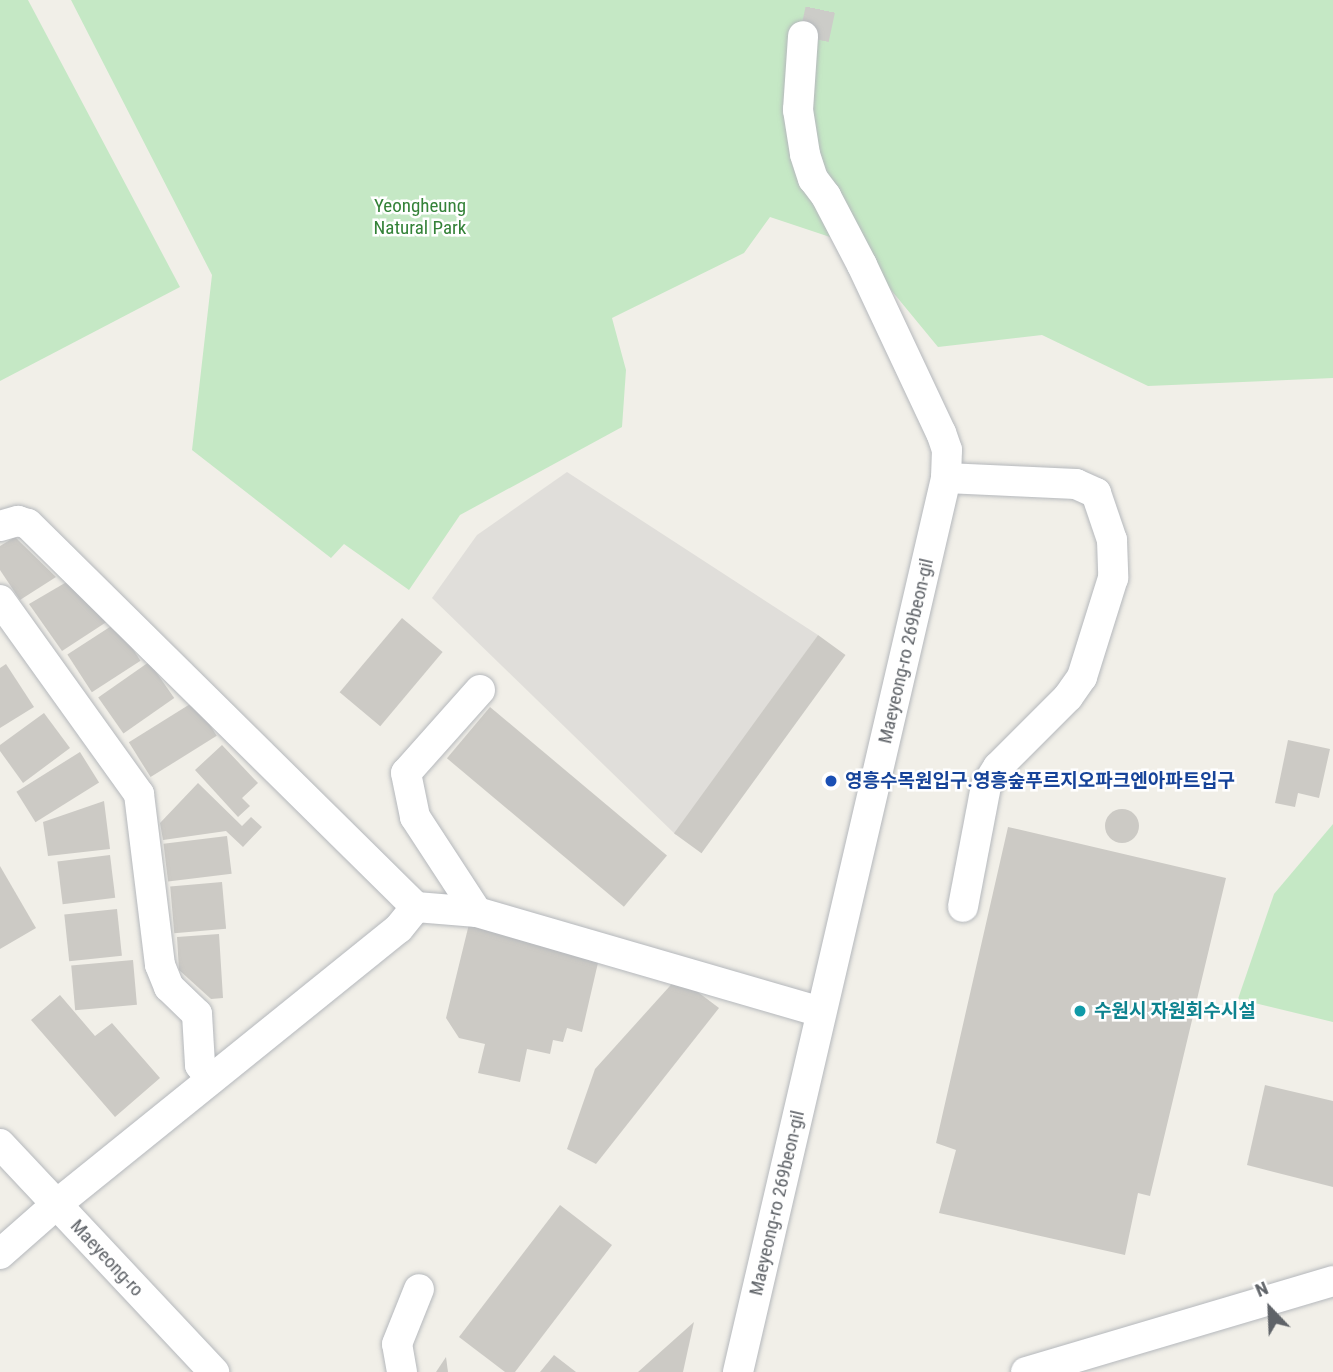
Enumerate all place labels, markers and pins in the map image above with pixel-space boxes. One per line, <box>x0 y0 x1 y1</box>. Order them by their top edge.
place label: 영흥수목원입구.영흥숲푸르지오파크엔아파트입구 <box>845 770 1235 792</box>
marker: 영흥수목원입구.영흥숲푸르지오파크엔아파트입구 <box>823 773 839 789</box>
place label: 수원시 자원회수시설 <box>1094 1000 1256 1022</box>
marker: 수원시 자원회수시설 <box>1072 1003 1088 1019</box>

